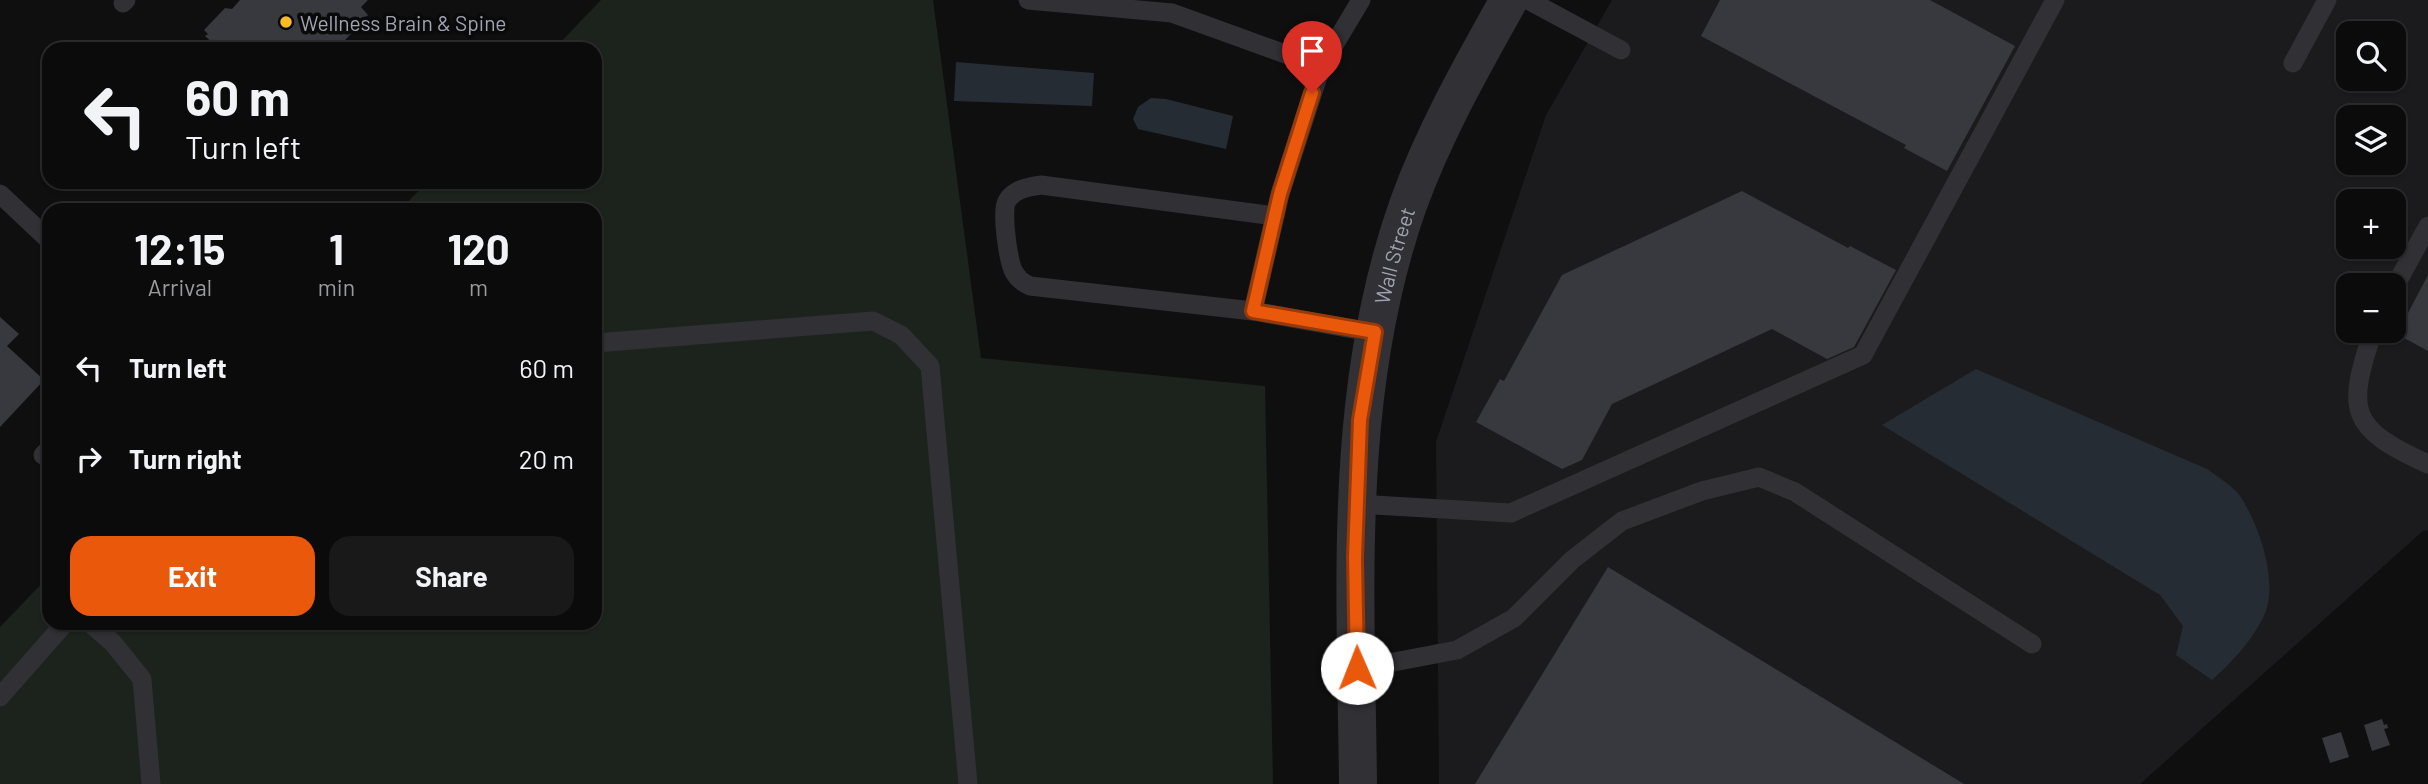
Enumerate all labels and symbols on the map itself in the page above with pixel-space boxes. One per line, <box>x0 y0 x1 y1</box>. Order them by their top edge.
place label: Wellness Brain & Spine <box>300 10 507 35</box>
marker: Wellness Brain & Spine <box>278 14 294 30</box>
pin <box>1282 21 1342 93</box>
street label: Wall Street <box>1368 204 1419 306</box>
position arrow <box>1320 631 1394 705</box>

